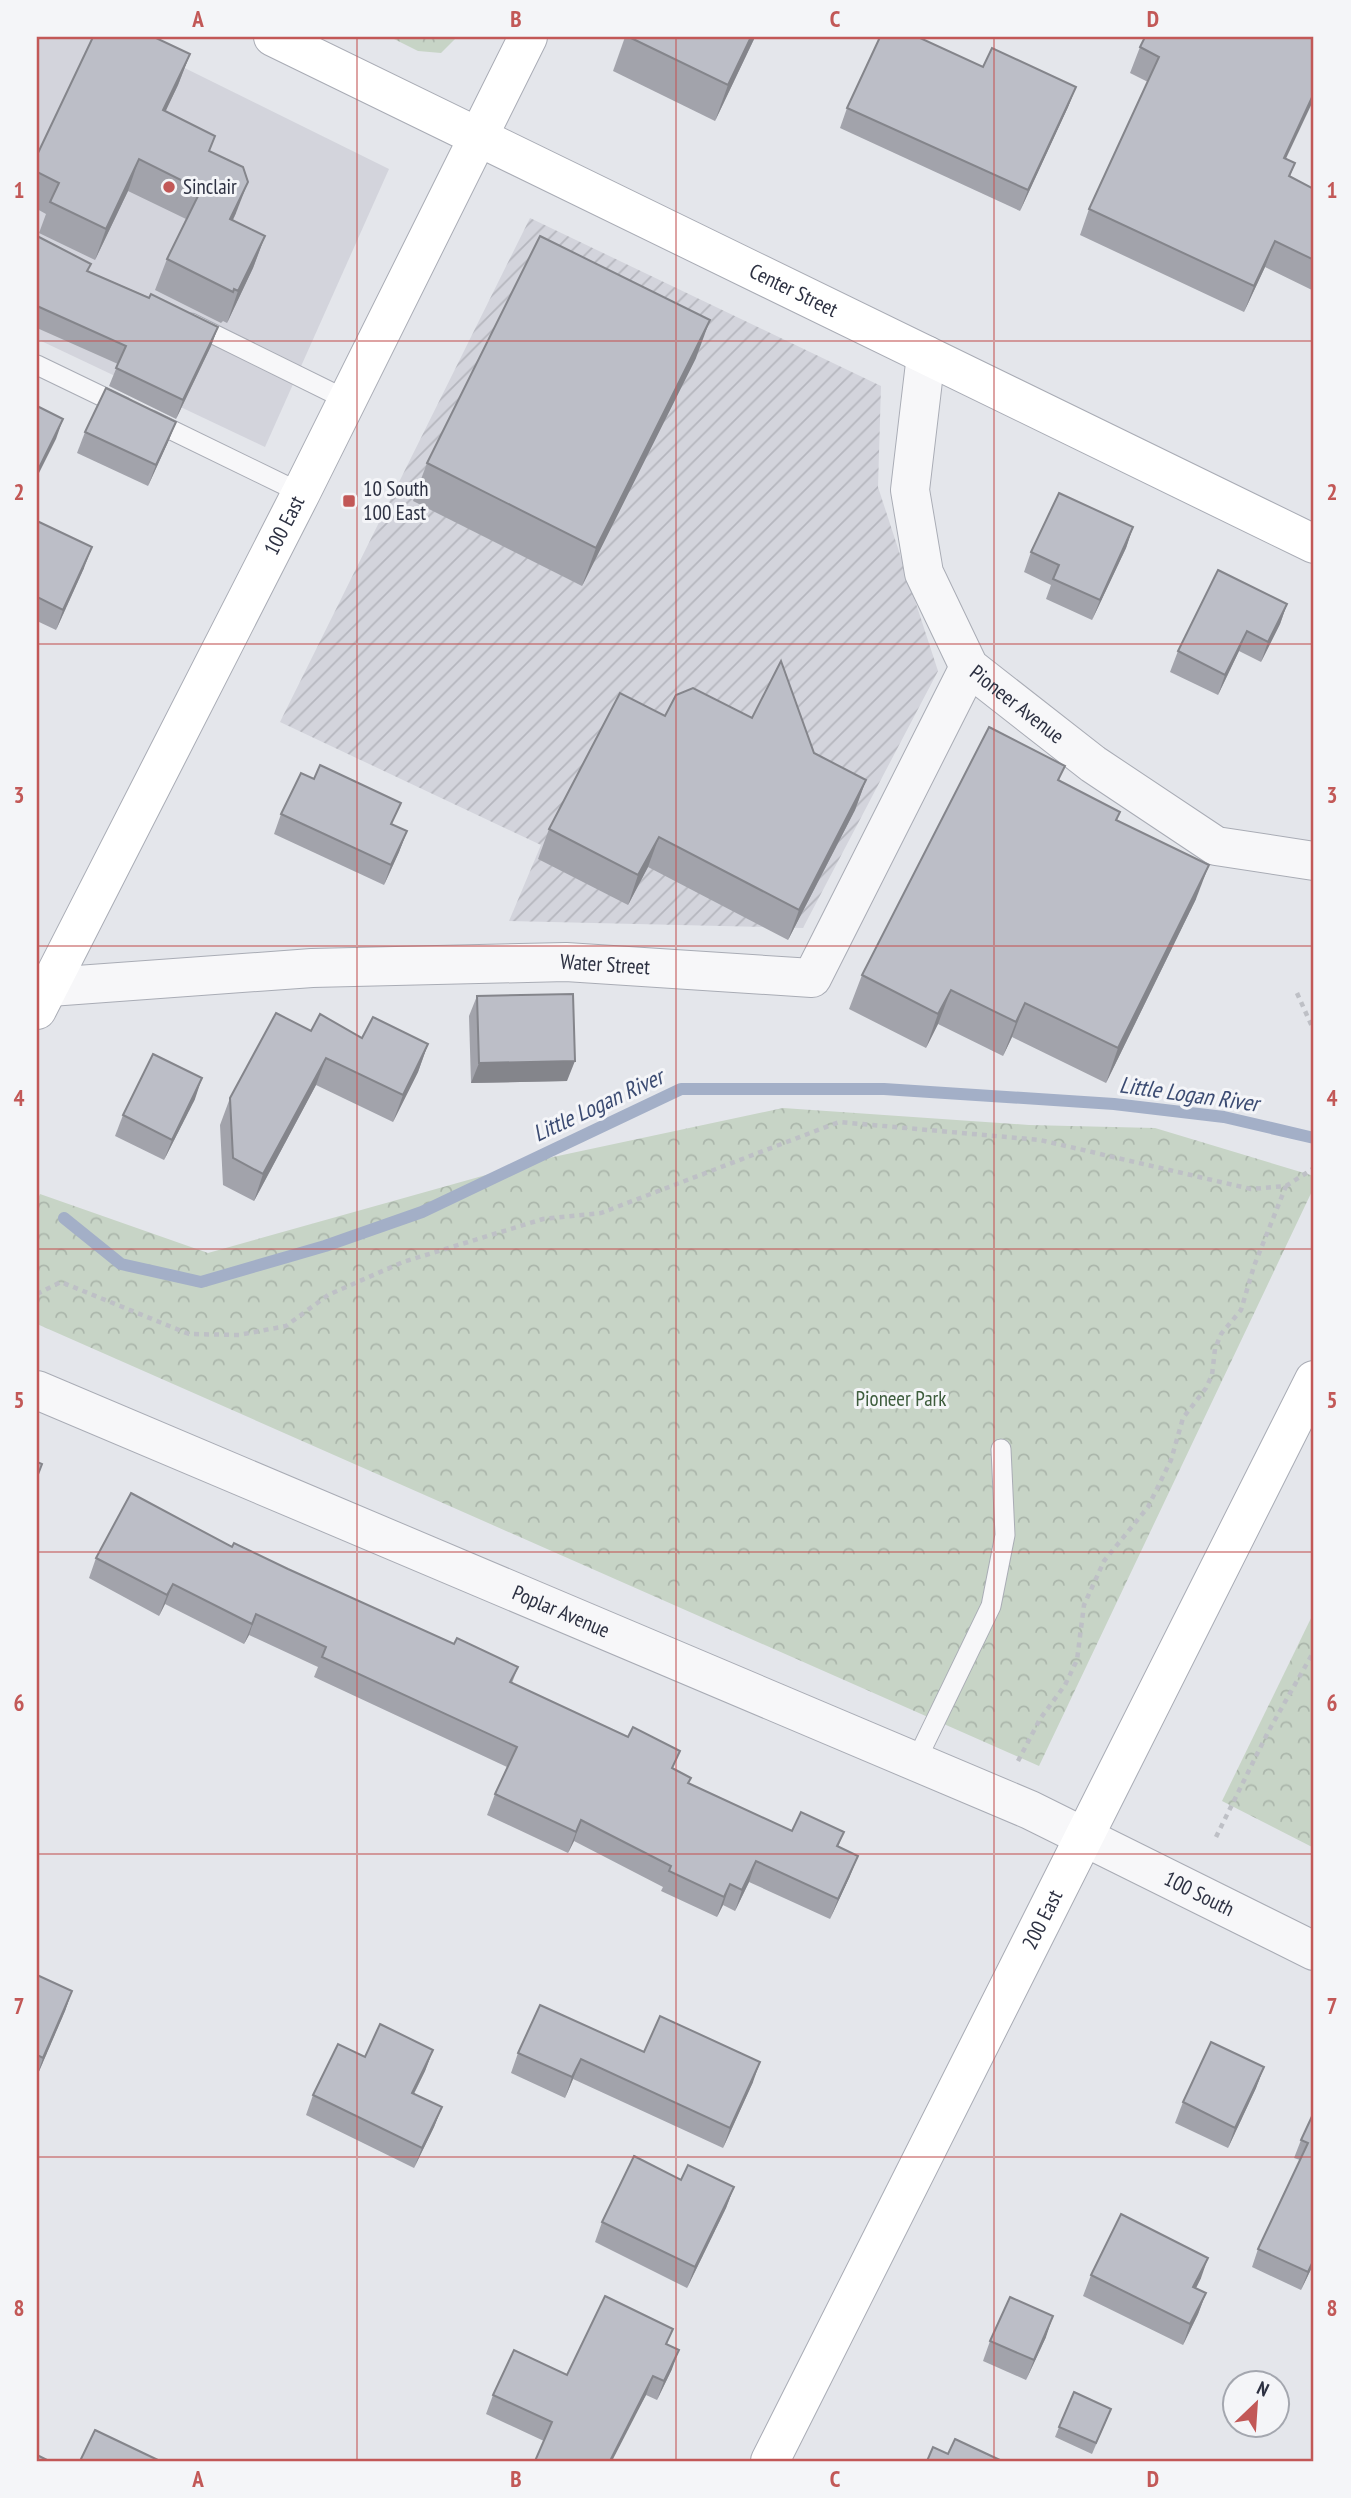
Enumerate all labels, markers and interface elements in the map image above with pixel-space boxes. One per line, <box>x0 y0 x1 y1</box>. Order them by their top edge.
text: A <box>191 4 204 33</box>
text: B <box>510 4 522 33</box>
text: C <box>830 4 841 33</box>
text: D <box>1147 4 1159 33</box>
place label: Sinclair <box>183 173 237 200</box>
text: 1 <box>14 175 25 204</box>
text: 1 <box>1327 175 1338 204</box>
marker: Sinclair <box>161 179 177 195</box>
street label: Center Street <box>745 257 843 323</box>
place label: 10 South 100 East <box>363 475 429 526</box>
text: 2 <box>14 477 25 506</box>
text: 2 <box>1327 477 1338 506</box>
street label: 100 East <box>258 491 310 560</box>
marker: 10 South 100 East <box>341 493 357 509</box>
street label: Pioneer Avenue <box>965 659 1070 749</box>
text: 3 <box>14 780 25 809</box>
text: 3 <box>1327 780 1338 809</box>
street label: Water Street <box>559 948 651 980</box>
water label: Little Logan River <box>528 1060 671 1147</box>
water label: Little Logan River <box>1118 1069 1264 1118</box>
text: 4 <box>14 1083 25 1112</box>
text: 4 <box>1327 1083 1338 1112</box>
text: 5 <box>14 1385 25 1414</box>
park label: Pioneer Park <box>856 1385 946 1412</box>
text: 5 <box>1327 1385 1338 1414</box>
street label: Poplar Avenue <box>508 1579 614 1644</box>
text: 6 <box>14 1688 25 1717</box>
text: 6 <box>1327 1688 1338 1717</box>
street label: 100 South <box>1160 1865 1239 1922</box>
street label: 200 East <box>1016 1885 1068 1954</box>
text: 7 <box>14 1991 25 2020</box>
text: 7 <box>1327 1991 1338 2020</box>
text: 8 <box>14 2293 25 2322</box>
text: 8 <box>1327 2293 1338 2322</box>
north arrow <box>1222 2368 1292 2438</box>
text: N <box>1253 2376 1273 2402</box>
text: A <box>191 2464 204 2493</box>
text: B <box>510 2464 522 2493</box>
text: C <box>830 2464 841 2493</box>
text: D <box>1147 2464 1159 2493</box>

